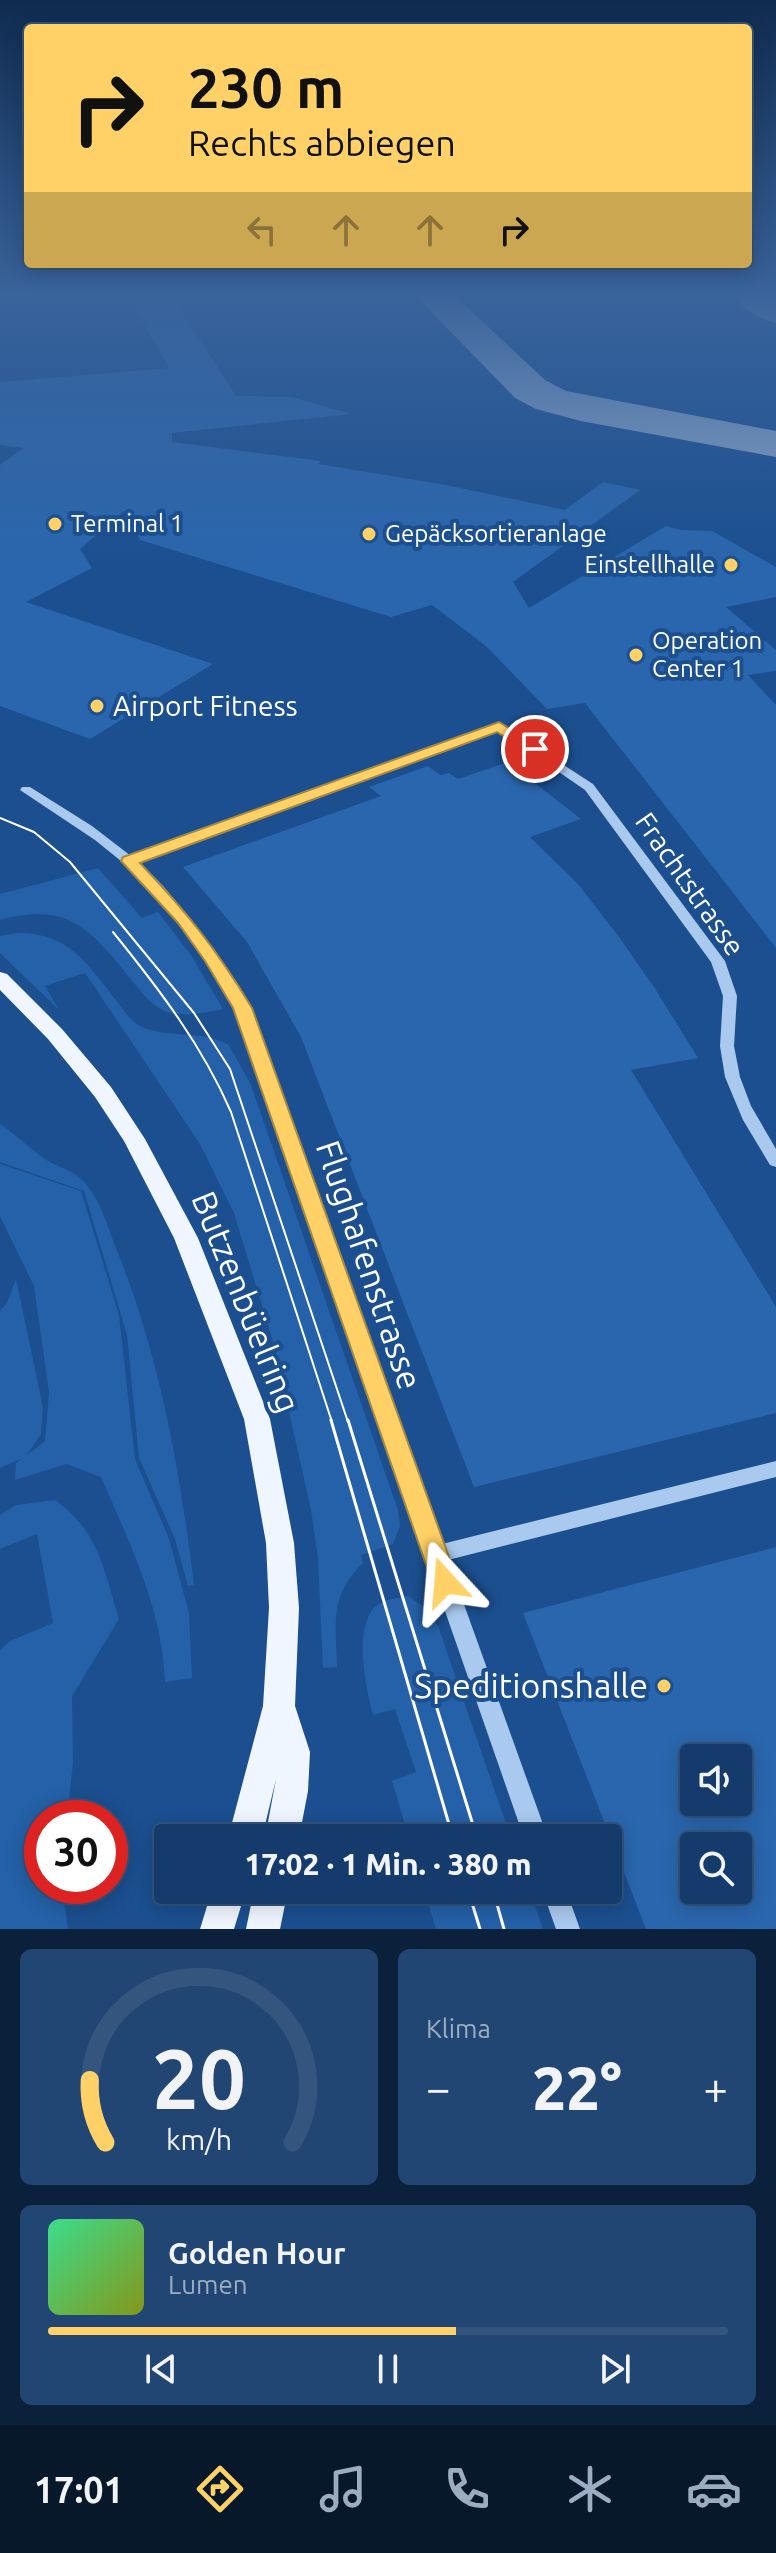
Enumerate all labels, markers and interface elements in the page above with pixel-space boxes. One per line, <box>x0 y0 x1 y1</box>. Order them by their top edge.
icon: right <box>56 56 160 160</box>
text: 230 m <box>188 56 344 119</box>
text: Rechts abbiegen <box>188 122 456 163</box>
icon: left <box>240 208 284 252</box>
icon: ahead <box>324 208 368 252</box>
icon: ahead <box>408 208 452 252</box>
icon: right <box>492 208 536 252</box>
place label: Terminal 1 <box>71 510 183 537</box>
marker: Terminal 1 <box>46 515 64 533</box>
place label: Gepäcksortieranlage <box>385 520 607 547</box>
marker: Gepäcksortieranlage <box>360 525 378 543</box>
place label: Einstellhalle <box>585 551 715 578</box>
marker: Einstellhalle <box>722 556 740 574</box>
place label: Operation Center 1 <box>652 627 762 682</box>
marker: Operation Center 1 <box>627 646 645 664</box>
place label: Airport Fitness <box>113 690 298 721</box>
marker: Airport Fitness <box>88 697 106 715</box>
pin <box>501 715 569 783</box>
icon: arrive <box>513 727 557 771</box>
street label: Frachtstrasse <box>630 806 751 961</box>
street label: Flughafenstrasse <box>310 1135 430 1394</box>
street label: Butzenbüelring <box>185 1186 309 1418</box>
position arrow <box>403 1540 487 1624</box>
place label: Speditionshalle <box>414 1666 648 1704</box>
marker: Speditionshalle <box>655 1677 673 1695</box>
map controls <box>680 1744 752 1904</box>
button: sound <box>680 1744 752 1816</box>
speed limit sign: 30 <box>24 1800 128 1904</box>
button: search <box>680 1832 752 1904</box>
text: 17:02 · 1 Min. · 380 m <box>244 1847 532 1881</box>
text: Klima <box>426 2014 491 2043</box>
text: 20 <box>152 2031 246 2125</box>
text: 22° <box>532 2054 622 2121</box>
text: − <box>426 2063 451 2112</box>
text: + <box>703 2063 728 2112</box>
text: km/h <box>166 2123 232 2155</box>
text: Golden Hour <box>168 2236 346 2270</box>
text: Lumen <box>168 2270 248 2299</box>
icon: previous <box>139 2347 183 2391</box>
icon: pause <box>366 2347 410 2391</box>
icon: next <box>593 2347 637 2391</box>
icon: directions <box>192 2461 248 2517</box>
icon: music <box>315 2461 371 2517</box>
icon: phone <box>439 2461 495 2517</box>
icon: climate <box>562 2461 618 2517</box>
icon: car <box>686 2461 742 2517</box>
text: 17:01 <box>34 2469 124 2510</box>

